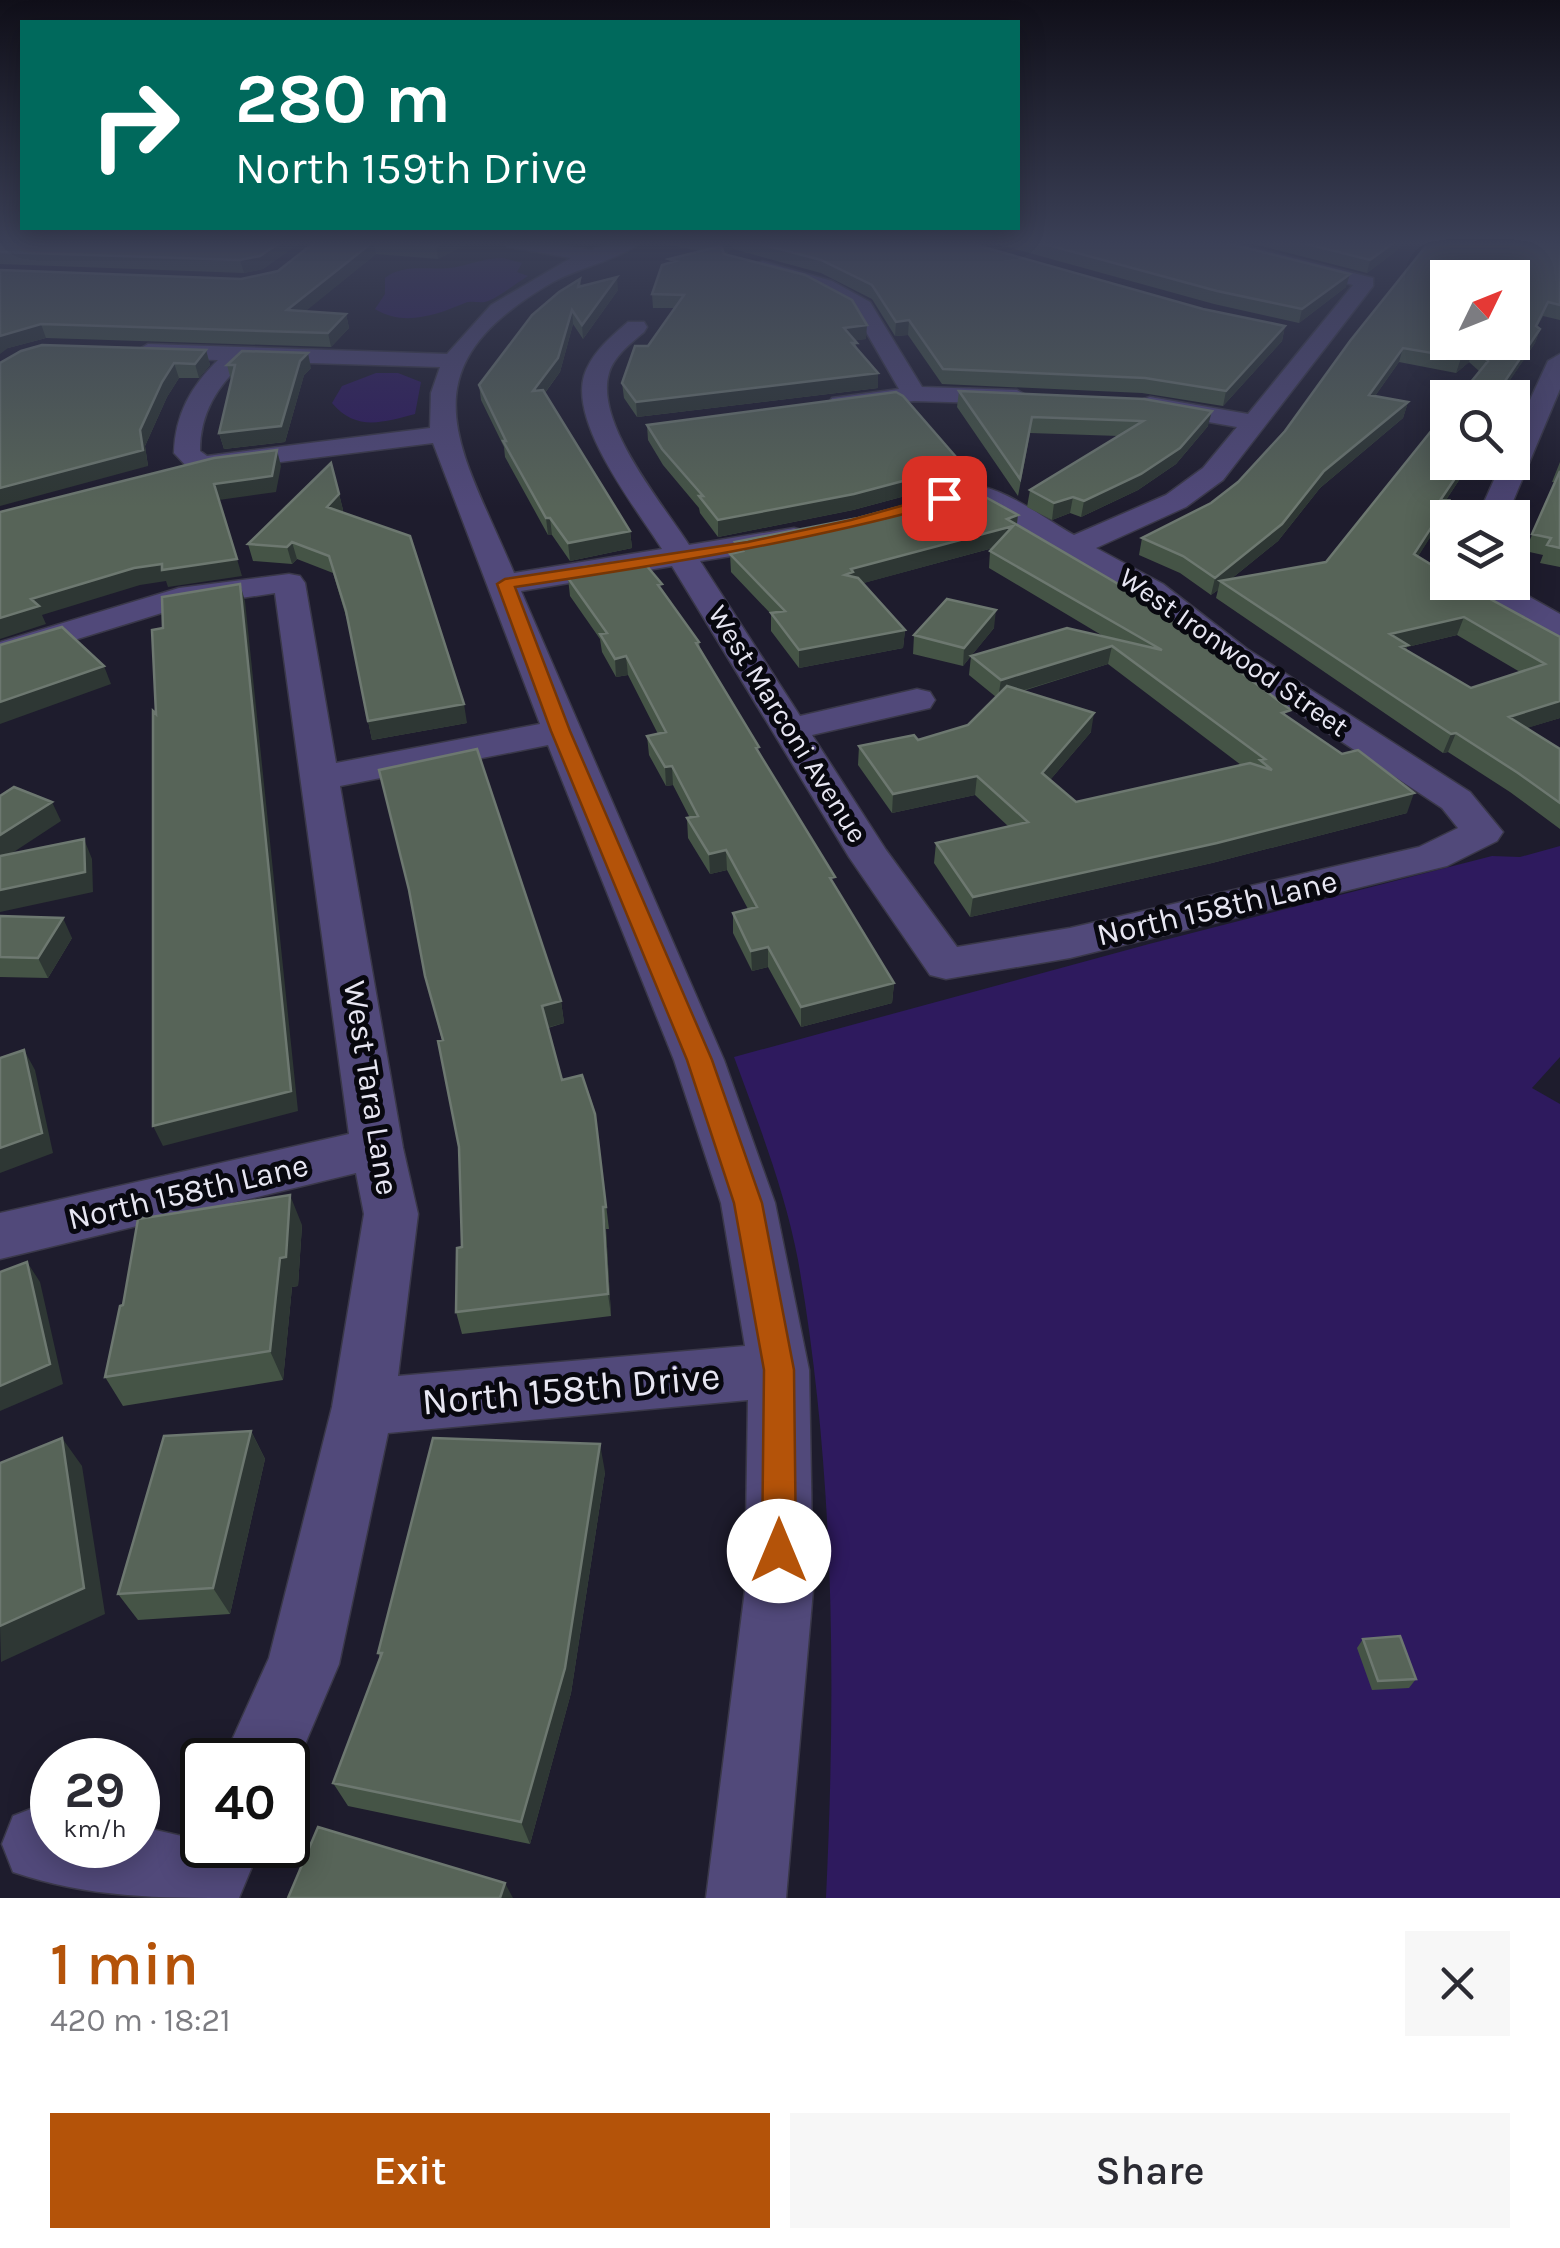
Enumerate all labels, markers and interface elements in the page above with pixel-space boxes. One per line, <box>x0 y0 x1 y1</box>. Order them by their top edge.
text: 280 m <box>235 58 451 140</box>
icon: right <box>70 60 200 190</box>
text: North 159th Drive <box>235 142 588 194</box>
north arrow <box>1430 260 1530 360</box>
map controls <box>1430 260 1530 600</box>
button: search <box>1430 380 1530 480</box>
pin <box>902 456 987 541</box>
icon: arrive <box>917 471 972 526</box>
button: layers <box>1430 500 1530 600</box>
street label: West Ironwood Street <box>1113 561 1355 743</box>
street label: West Marconi Avenue <box>702 599 874 849</box>
street label: North 158th Lane <box>1093 862 1341 954</box>
street label: West Tara Lane <box>336 978 406 1198</box>
street label: North 158th Lane <box>64 1146 312 1238</box>
street label: North 158th Drive <box>420 1354 722 1424</box>
position arrow <box>727 1499 831 1603</box>
speed limit sign: 40 <box>180 1738 310 1868</box>
text: 29 <box>65 1761 125 1820</box>
text: km/h <box>63 1814 127 1843</box>
text: 1 min <box>50 1929 199 1999</box>
button: close <box>1405 1931 1510 2036</box>
text: 420 m · 18:21 <box>50 2002 231 2039</box>
button: Exit <box>50 2113 770 2228</box>
button: Share <box>790 2113 1510 2228</box>

